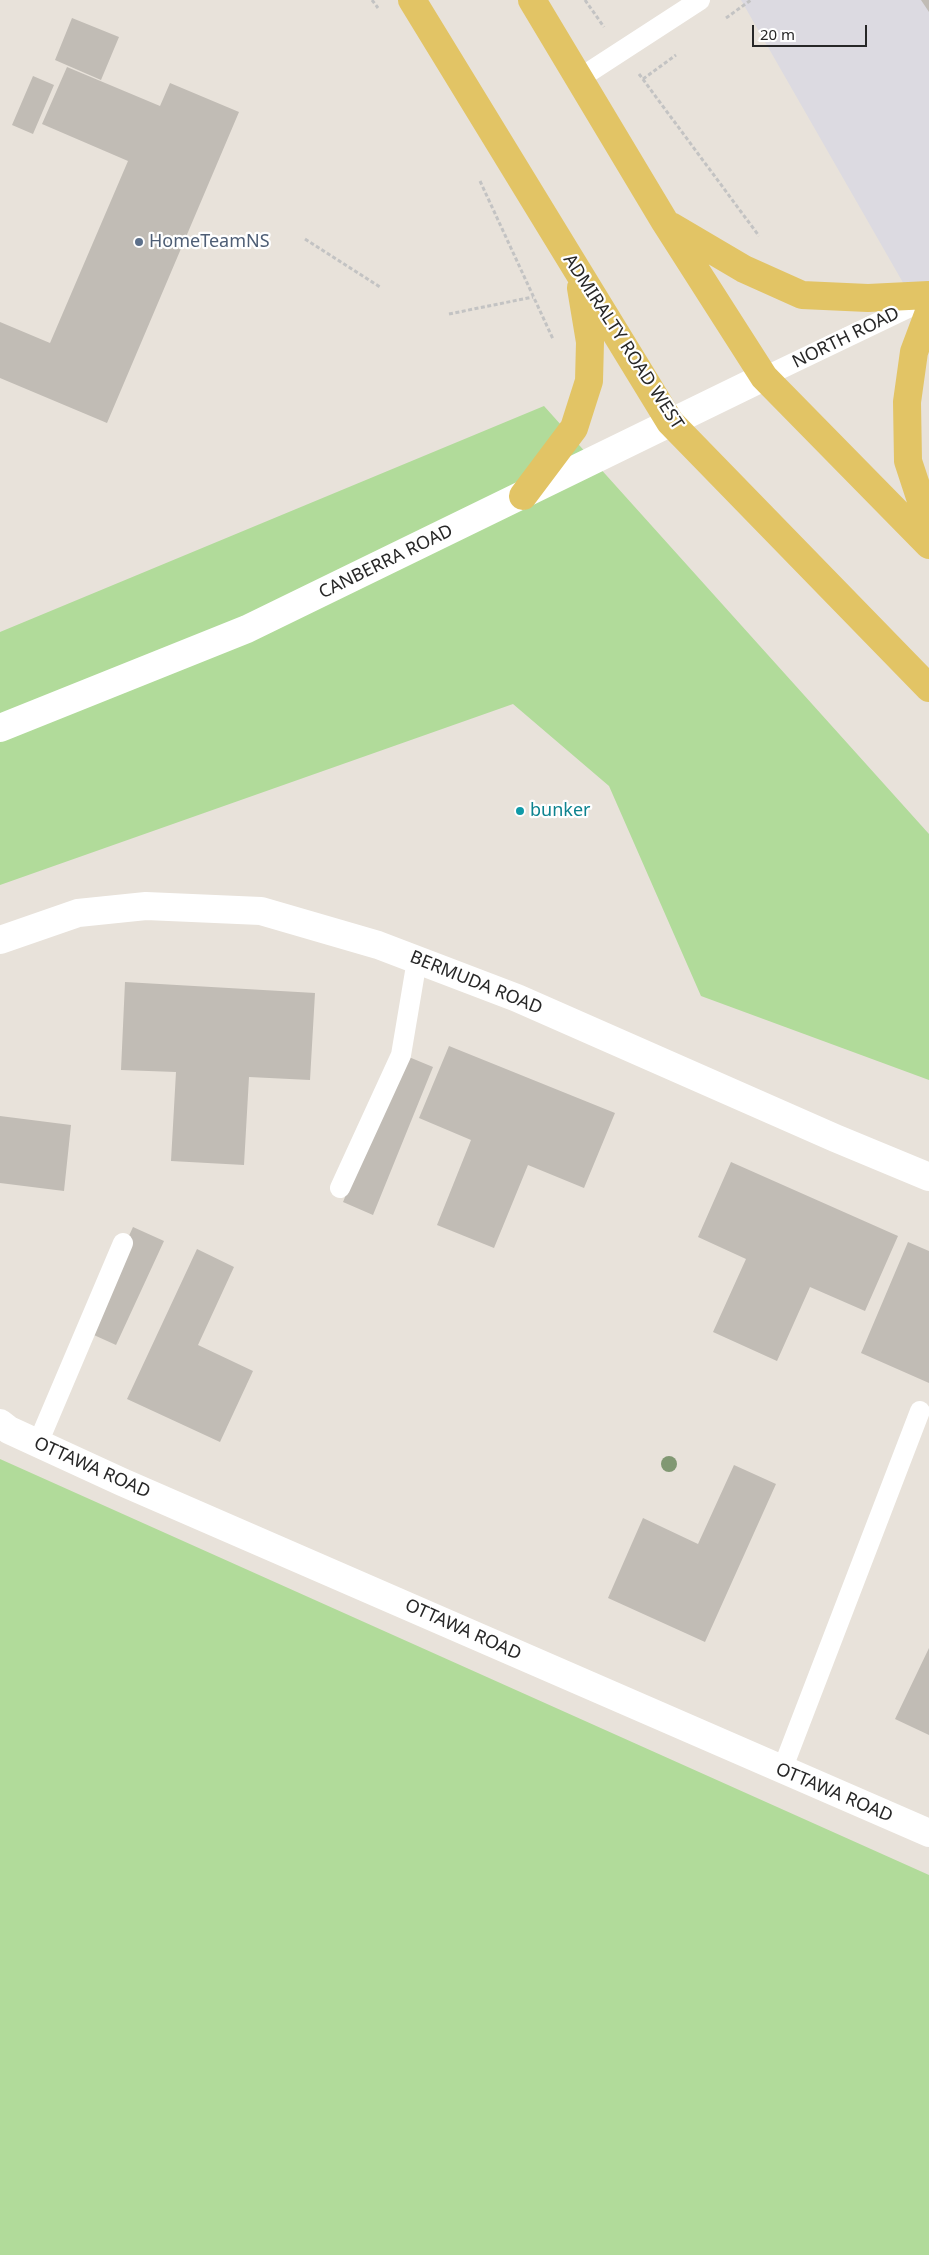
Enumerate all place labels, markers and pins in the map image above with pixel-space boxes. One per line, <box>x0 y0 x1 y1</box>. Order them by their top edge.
place label: HomeTeamNS <box>149 231 270 253</box>
marker: HomeTeamNS <box>133 236 145 248</box>
place label: bunker <box>530 800 591 822</box>
marker: bunker <box>514 805 526 817</box>

